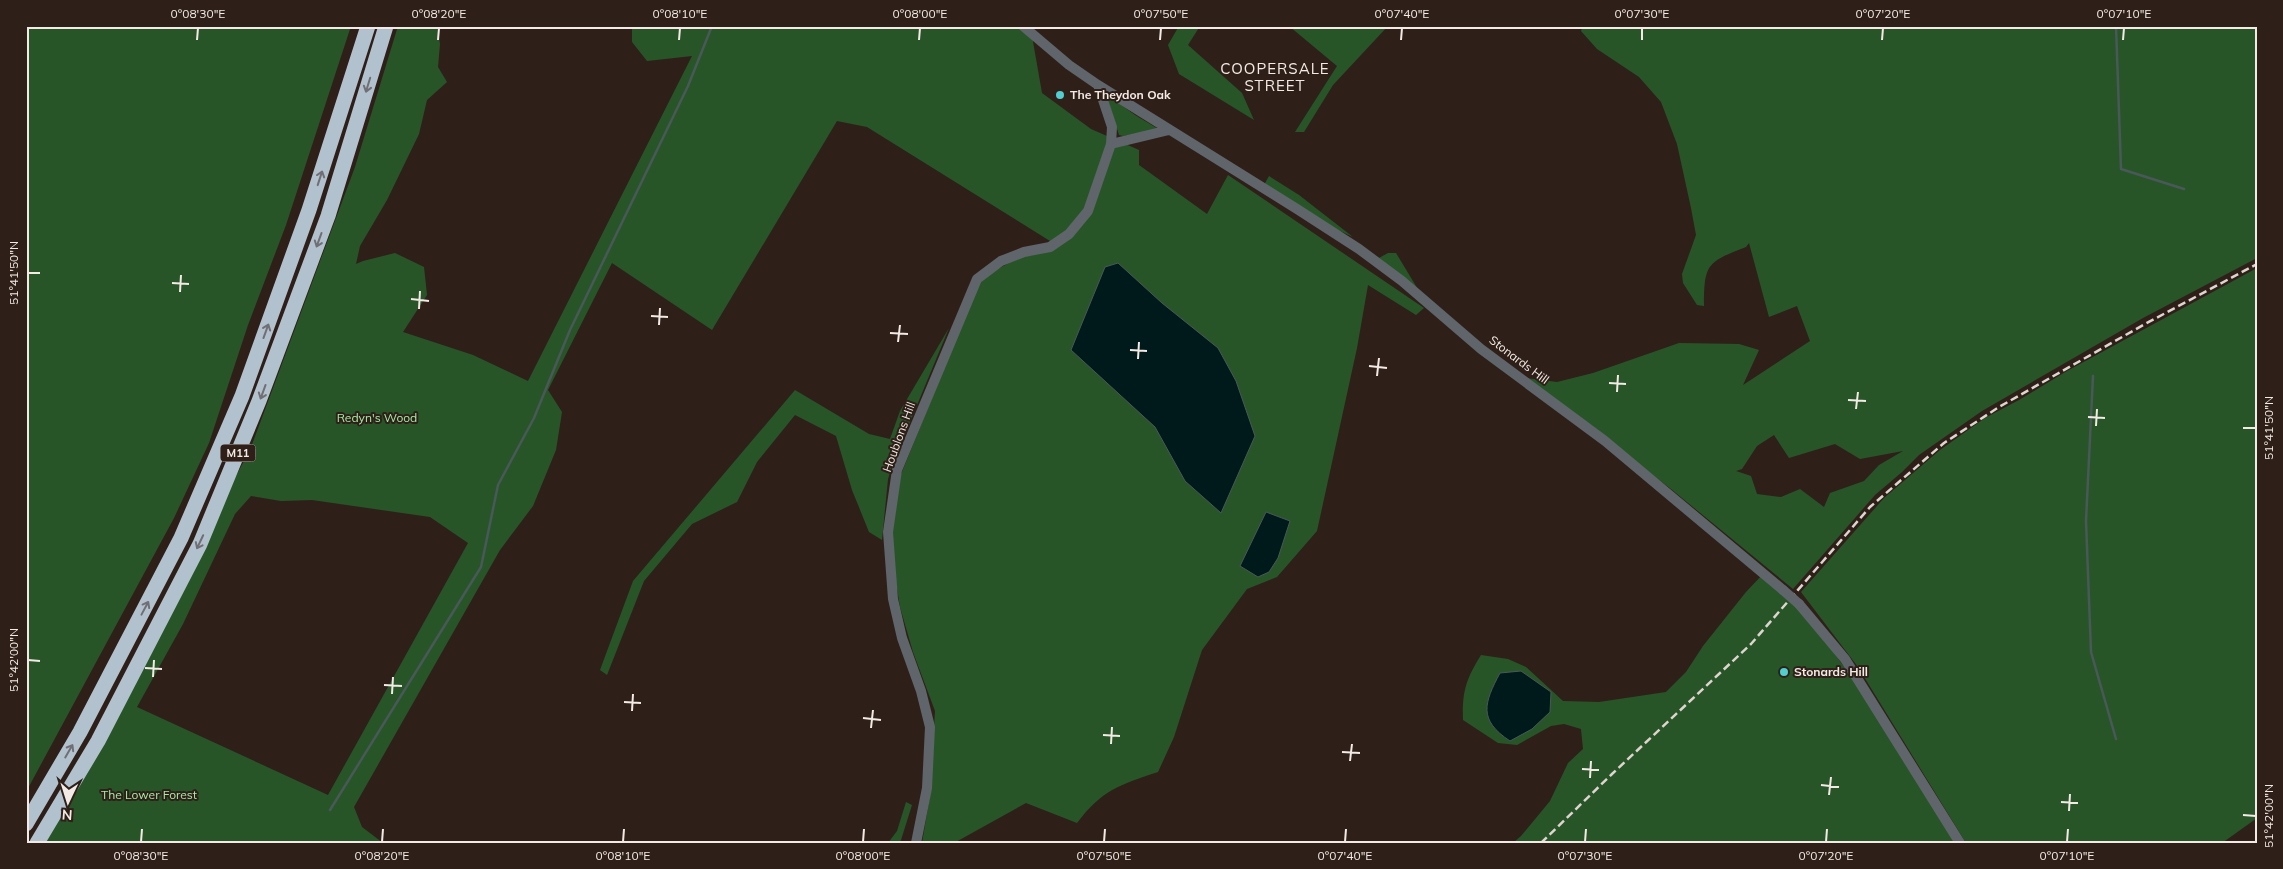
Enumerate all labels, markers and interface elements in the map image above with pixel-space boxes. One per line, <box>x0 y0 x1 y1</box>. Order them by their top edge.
text: 0°08'30"E <box>171 6 225 21</box>
text: 0°08'20"E <box>412 6 466 21</box>
text: 0°08'10"E <box>653 6 707 21</box>
text: 0°08'00"E <box>893 6 947 21</box>
text: 0°07'50"E <box>1134 6 1188 21</box>
text: 0°07'40"E <box>1375 6 1429 21</box>
text: 0°07'30"E <box>1615 6 1669 21</box>
text: 0°07'20"E <box>1856 6 1910 21</box>
text: 0°07'10"E <box>2097 6 2151 21</box>
district label: COOPERSALE STREET <box>1220 59 1330 95</box>
one-way arrow <box>363 77 372 92</box>
place label: The Theydon Oak <box>1070 87 1171 102</box>
marker: The Theydon Oak <box>1054 89 1066 101</box>
one-way arrow <box>316 170 325 186</box>
one-way arrow <box>314 232 323 247</box>
text: 51°41'50"N <box>6 241 21 305</box>
one-way arrow <box>262 324 271 339</box>
street label: Stonards Hill <box>1486 332 1552 387</box>
one-way arrow <box>258 384 267 400</box>
text: 51°41'50"N <box>2261 396 2276 460</box>
street label: Houblons Hill <box>879 400 918 474</box>
park label: Redyn's Wood <box>337 410 417 425</box>
road number: M11 <box>220 444 256 462</box>
one-way arrow <box>195 534 204 549</box>
one-way arrow <box>141 601 150 616</box>
text: 51°42'00"N <box>6 628 21 692</box>
place label: Stonards Hill <box>1794 664 1868 679</box>
marker: Stonards Hill <box>1778 666 1790 678</box>
one-way arrow <box>64 745 74 759</box>
north arrow <box>42 776 92 826</box>
text: 51°42'00"N <box>2261 784 2276 848</box>
park label: The Lower Forest <box>101 787 197 802</box>
text: N <box>61 806 73 824</box>
text: 0°08'30"E <box>114 848 168 863</box>
text: 0°08'20"E <box>355 848 409 863</box>
text: 0°08'10"E <box>596 848 650 863</box>
text: 0°08'00"E <box>836 848 890 863</box>
text: 0°07'50"E <box>1077 848 1131 863</box>
text: 0°07'40"E <box>1318 848 1372 863</box>
text: 0°07'30"E <box>1558 848 1612 863</box>
text: 0°07'20"E <box>1799 848 1853 863</box>
text: 0°07'10"E <box>2040 848 2094 863</box>

